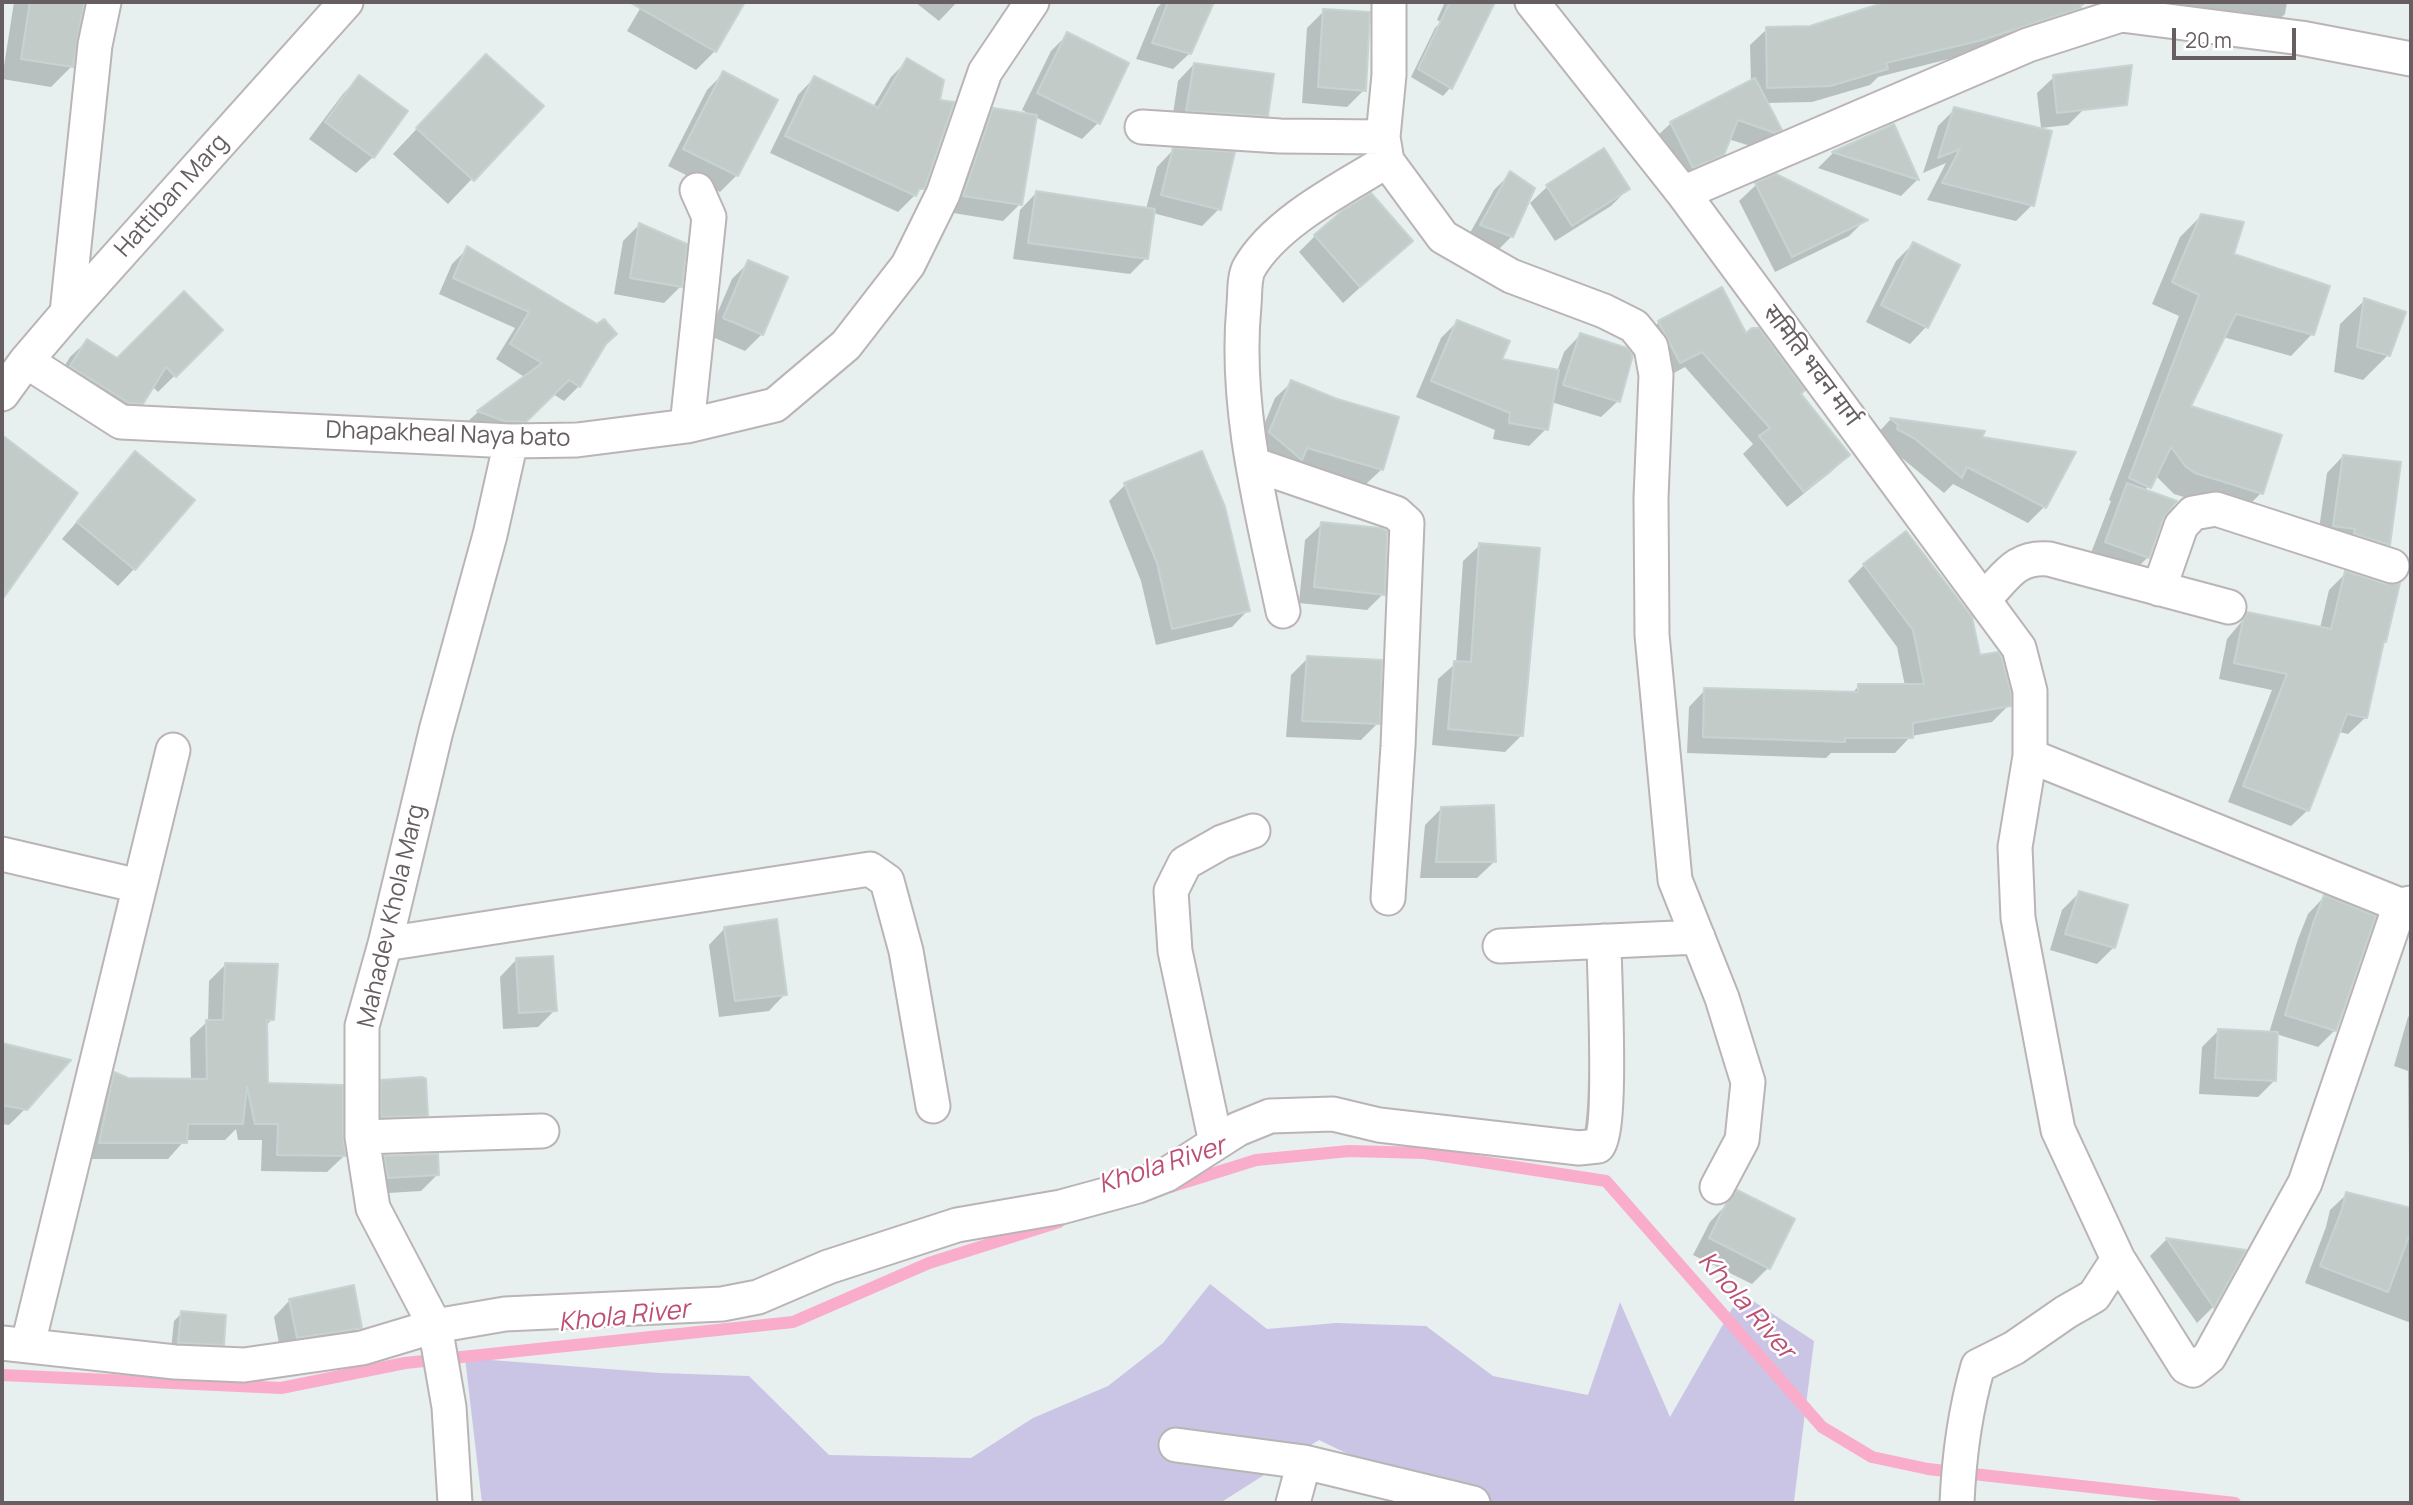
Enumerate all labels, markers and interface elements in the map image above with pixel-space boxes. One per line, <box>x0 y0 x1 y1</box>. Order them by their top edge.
scale bar <box>2175 14 2299 58</box>
text: 20 m <box>2185 26 2232 54</box>
street label: Hattiban Marg <box>109 129 235 263</box>
street label: समिति भवन मार्ग <box>1756 300 1866 432</box>
street label: Dhapakheal Naya bato <box>325 416 571 454</box>
street label: Mahadev Khola Marg <box>352 802 432 1030</box>
water label: Khola River <box>1095 1131 1229 1201</box>
water label: Khola River <box>1691 1246 1801 1366</box>
water label: Khola River <box>557 1295 691 1339</box>

